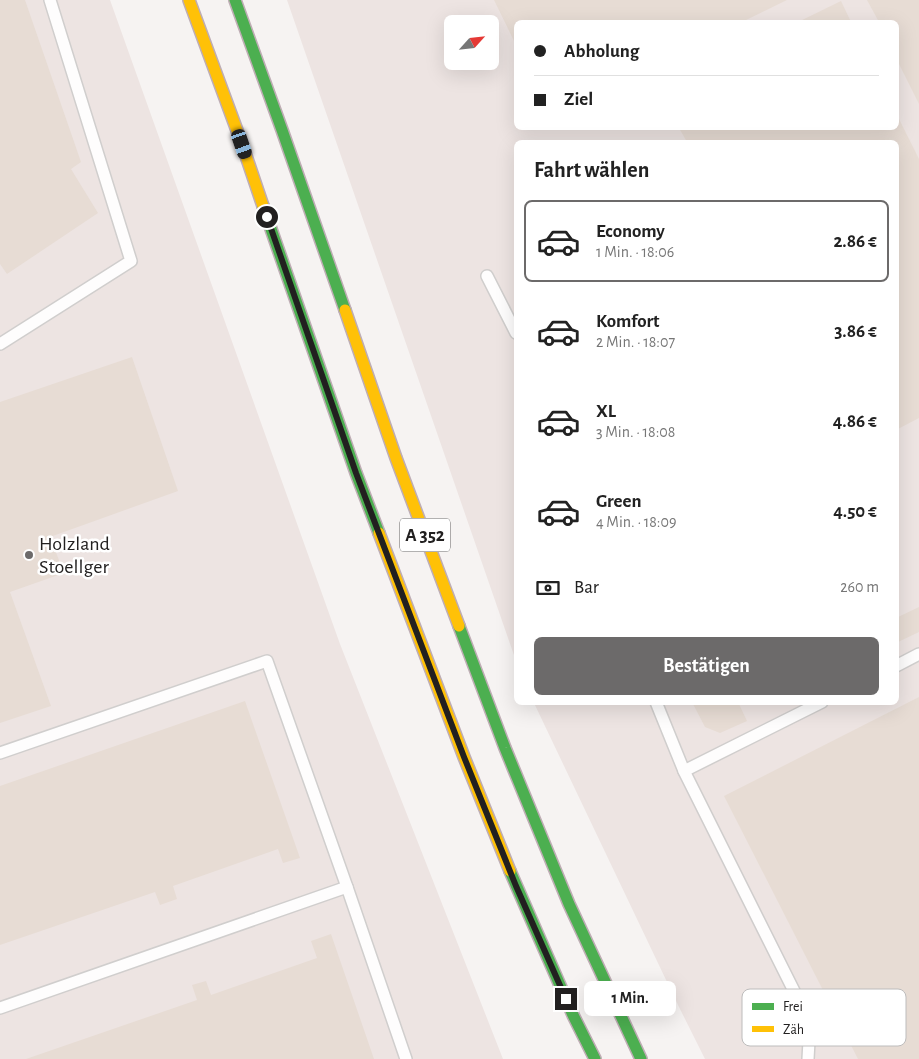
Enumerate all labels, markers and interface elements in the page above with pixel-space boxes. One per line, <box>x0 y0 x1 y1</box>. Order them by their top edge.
north arrow <box>444 15 499 70</box>
map controls <box>444 15 499 70</box>
text: Abholung <box>564 42 639 61</box>
text: Ziel <box>564 90 593 109</box>
car <box>230 127 253 161</box>
text: Fahrt wählen <box>534 159 649 181</box>
route start <box>256 206 278 228</box>
icon: car <box>536 219 581 264</box>
text: Economy <box>596 222 665 241</box>
text: 2.86 € <box>833 232 877 251</box>
text: 1 Min. · 18:06 <box>596 244 674 260</box>
icon: car <box>536 309 581 354</box>
text: Komfort <box>596 312 660 331</box>
text: 3.86 € <box>834 322 877 341</box>
text: 2 Min. · 18:07 <box>596 334 675 350</box>
icon: car <box>536 399 581 444</box>
text: XL <box>596 402 616 421</box>
text: 4.86 € <box>833 412 877 431</box>
text: 3 Min. · 18:08 <box>596 424 675 440</box>
icon: car <box>536 489 581 534</box>
text: Green <box>596 492 642 511</box>
text: 4.50 € <box>833 502 877 521</box>
text: 4 Min. · 18:09 <box>596 514 676 530</box>
road number: A 352 <box>400 518 450 552</box>
place label: Holzland Stoellger <box>39 534 110 577</box>
marker: Holzland Stoellger <box>23 549 35 561</box>
icon: cash <box>534 574 562 602</box>
text: Bar <box>574 578 599 597</box>
text: 260 m <box>840 579 879 595</box>
button: Bestätigen <box>534 637 879 695</box>
callout: 1 Min. <box>584 982 676 1016</box>
route end <box>555 988 577 1010</box>
legend <box>742 989 906 1046</box>
text: 1 Min. <box>611 990 649 1006</box>
text: Frei <box>783 1000 803 1014</box>
text: Zäh <box>783 1023 804 1037</box>

